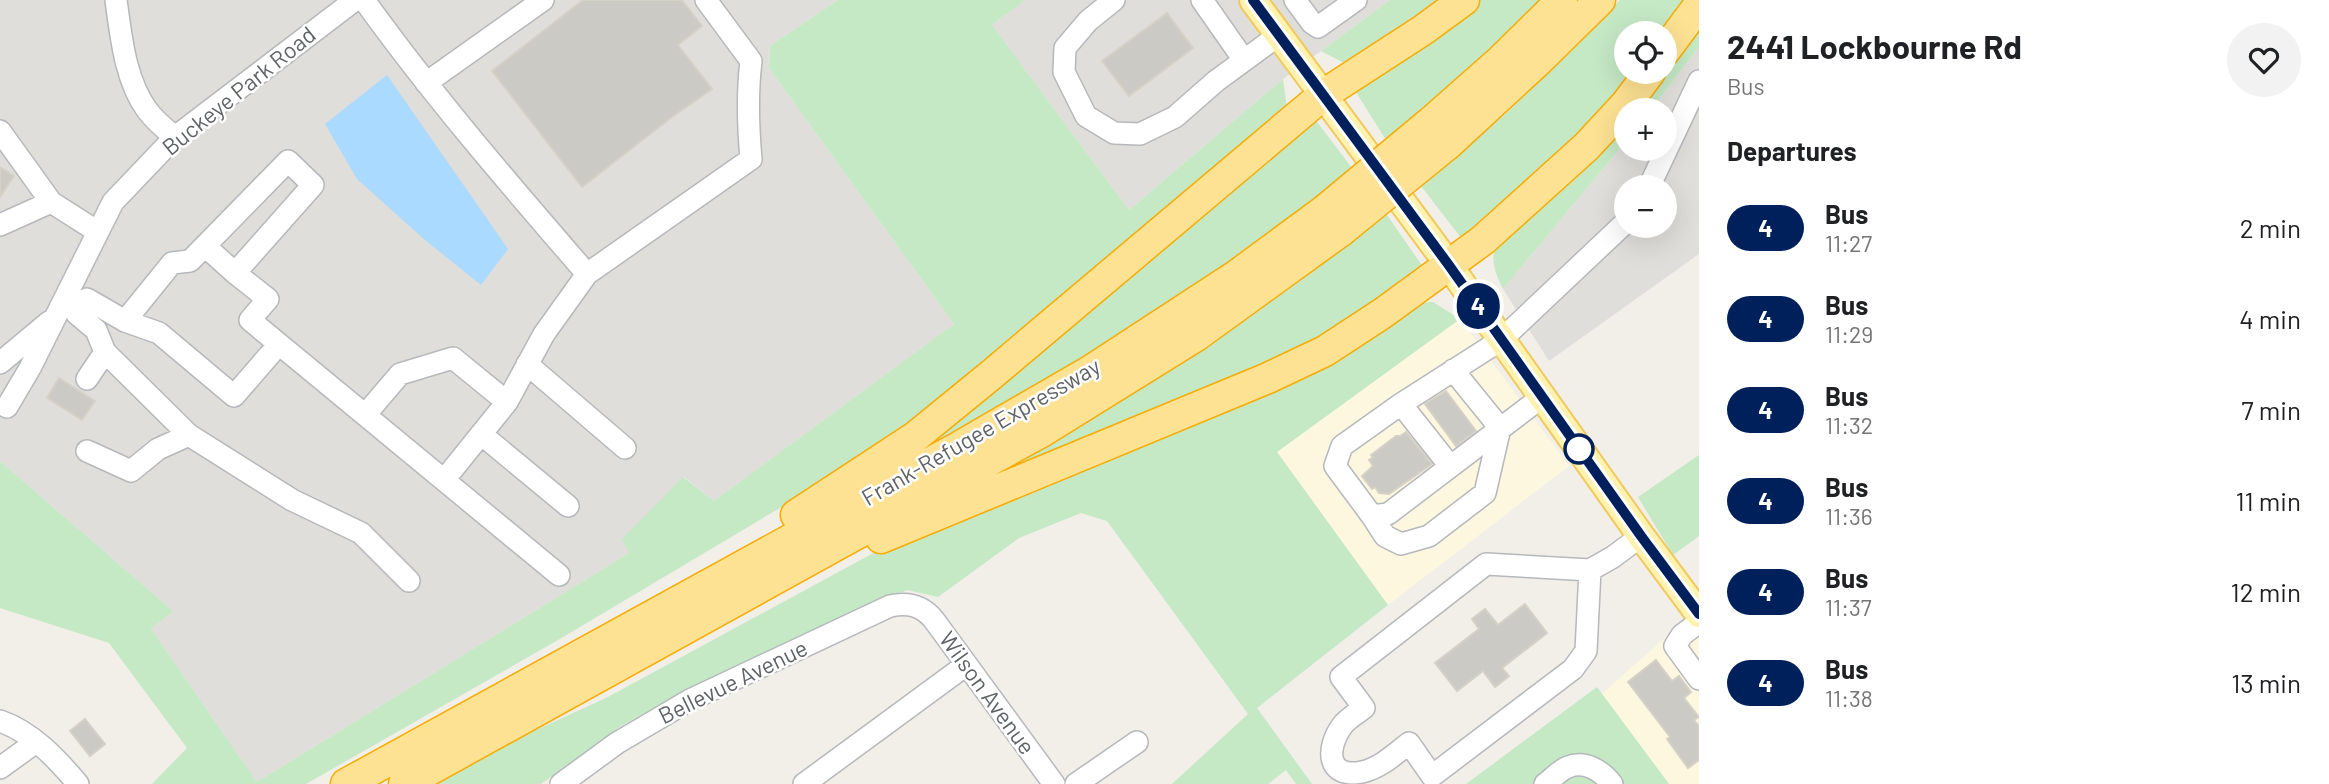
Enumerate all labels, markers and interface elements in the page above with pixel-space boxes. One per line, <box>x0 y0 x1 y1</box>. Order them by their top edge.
street label: Buckeye Park Road <box>156 20 321 161</box>
map controls <box>1614 21 1677 238</box>
button: locate <box>1614 21 1677 84</box>
button: heart <box>2227 23 2301 97</box>
text: 2441 Lockbourne Rd <box>1727 26 2022 66</box>
text: Bus <box>1727 72 1765 100</box>
button: + <box>1614 98 1677 161</box>
text: Departures <box>1727 135 1857 166</box>
button: − <box>1614 175 1677 238</box>
text: Bus <box>1825 198 1868 229</box>
text: 2 min <box>2240 212 2301 243</box>
text: 4 <box>1758 213 1773 242</box>
text: 11:27 <box>1825 229 1872 257</box>
line badge: 4 <box>1455 283 1501 329</box>
text: Bus <box>1825 289 1868 320</box>
text: 4 <box>1471 291 1485 320</box>
text: 4 min <box>2239 303 2301 334</box>
text: 4 <box>1758 304 1773 333</box>
text: 11:29 <box>1825 320 1873 348</box>
street label: Frank-Refugee Expressway <box>856 351 1105 511</box>
text: Bus <box>1825 380 1868 411</box>
text: 7 min <box>2241 394 2301 425</box>
text: 4 <box>1758 395 1773 424</box>
text: 11:32 <box>1825 411 1873 439</box>
unlabelled marker <box>1564 434 1594 464</box>
text: Bus <box>1825 471 1868 502</box>
text: 11 min <box>2235 485 2301 516</box>
text: 4 <box>1758 486 1773 515</box>
text: 11:36 <box>1825 502 1873 530</box>
text: Bus <box>1825 562 1868 593</box>
text: 12 min <box>2231 576 2301 607</box>
text: 4 <box>1758 577 1773 606</box>
text: 11:37 <box>1825 593 1872 621</box>
street label: Wilson Avenue <box>934 626 1042 759</box>
street label: Bellevue Avenue <box>653 633 812 729</box>
text: Bus <box>1825 653 1868 684</box>
text: 13 min <box>2231 667 2301 698</box>
text: 4 <box>1758 668 1773 697</box>
text: 11:38 <box>1825 684 1873 712</box>

